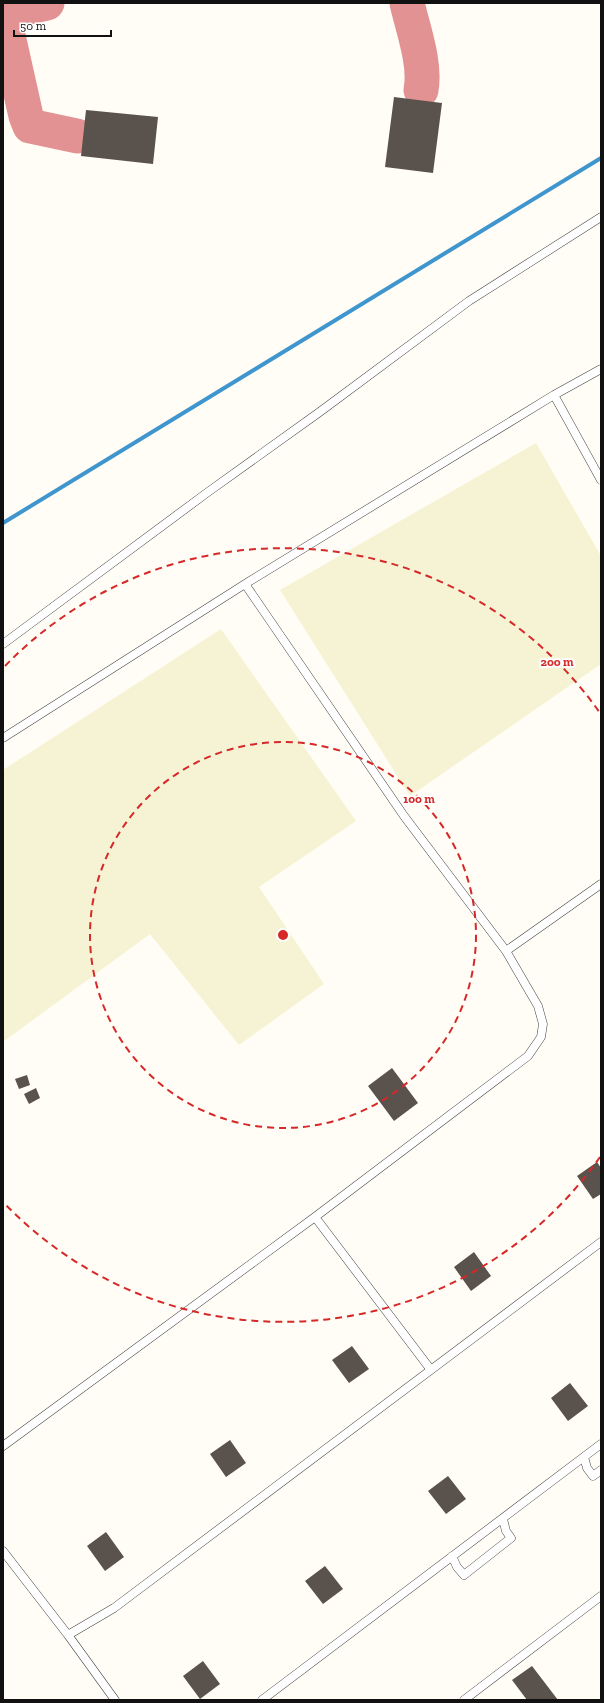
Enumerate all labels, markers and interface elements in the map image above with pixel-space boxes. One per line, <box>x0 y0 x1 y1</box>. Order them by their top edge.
scale bar <box>14 12 111 38</box>
text: 50 m <box>20 19 47 33</box>
text: 200 m <box>540 655 574 669</box>
text: 100 m <box>403 792 435 806</box>
centre of rings <box>276 928 290 942</box>

